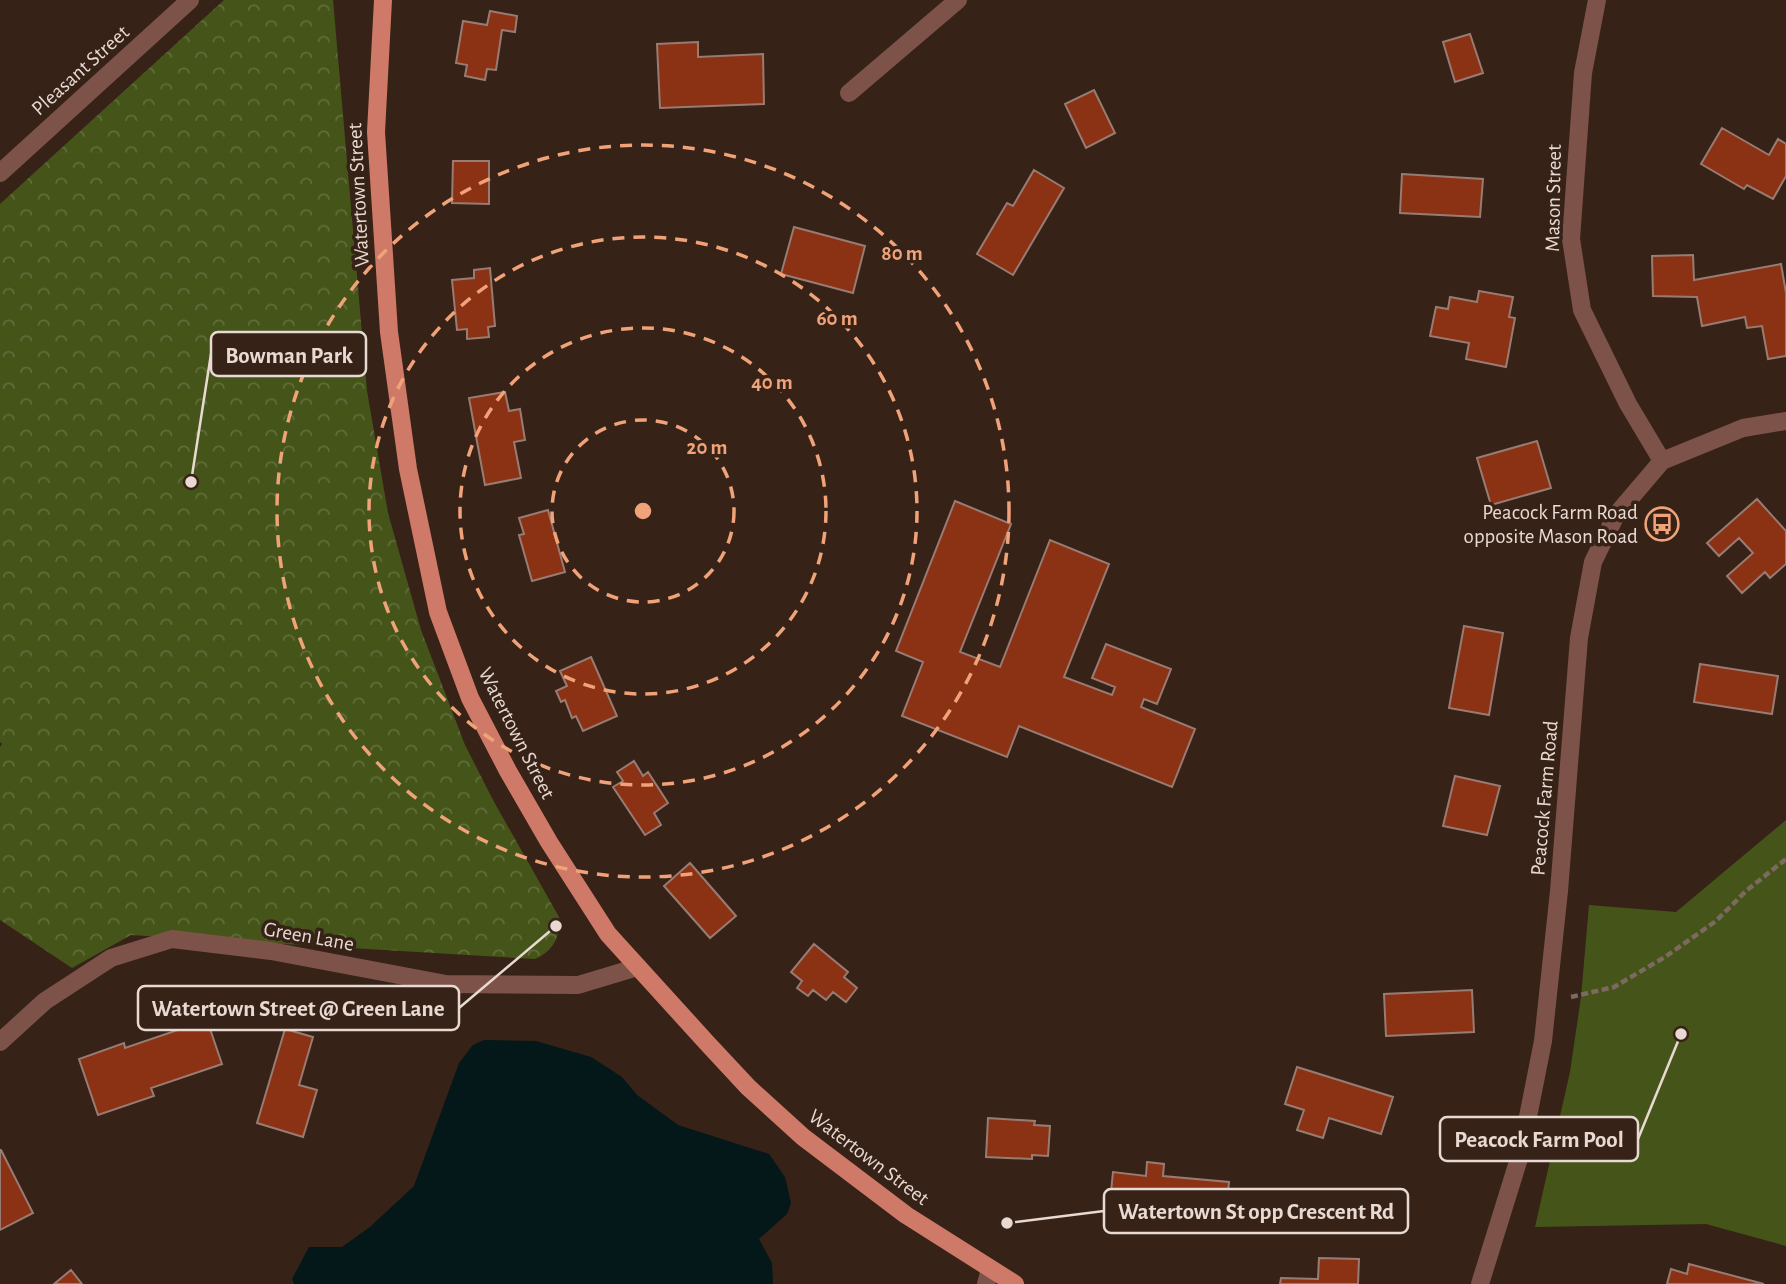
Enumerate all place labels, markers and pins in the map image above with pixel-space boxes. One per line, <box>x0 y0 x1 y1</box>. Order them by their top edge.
callout: Bowman Park <box>211 332 366 376</box>
centre of rings <box>631 499 655 523</box>
place label: Peacock Farm Road opposite Mason Road <box>1464 502 1638 547</box>
bus stop icon: Peacock Farm Road opposite Mason Road <box>1643 505 1681 543</box>
callout: Watertown Street @ Green Lane <box>138 986 459 1030</box>
callout: Peacock Farm Pool <box>1440 1117 1638 1161</box>
callout: Watertown St opp Crescent Rd <box>1104 1189 1408 1233</box>

